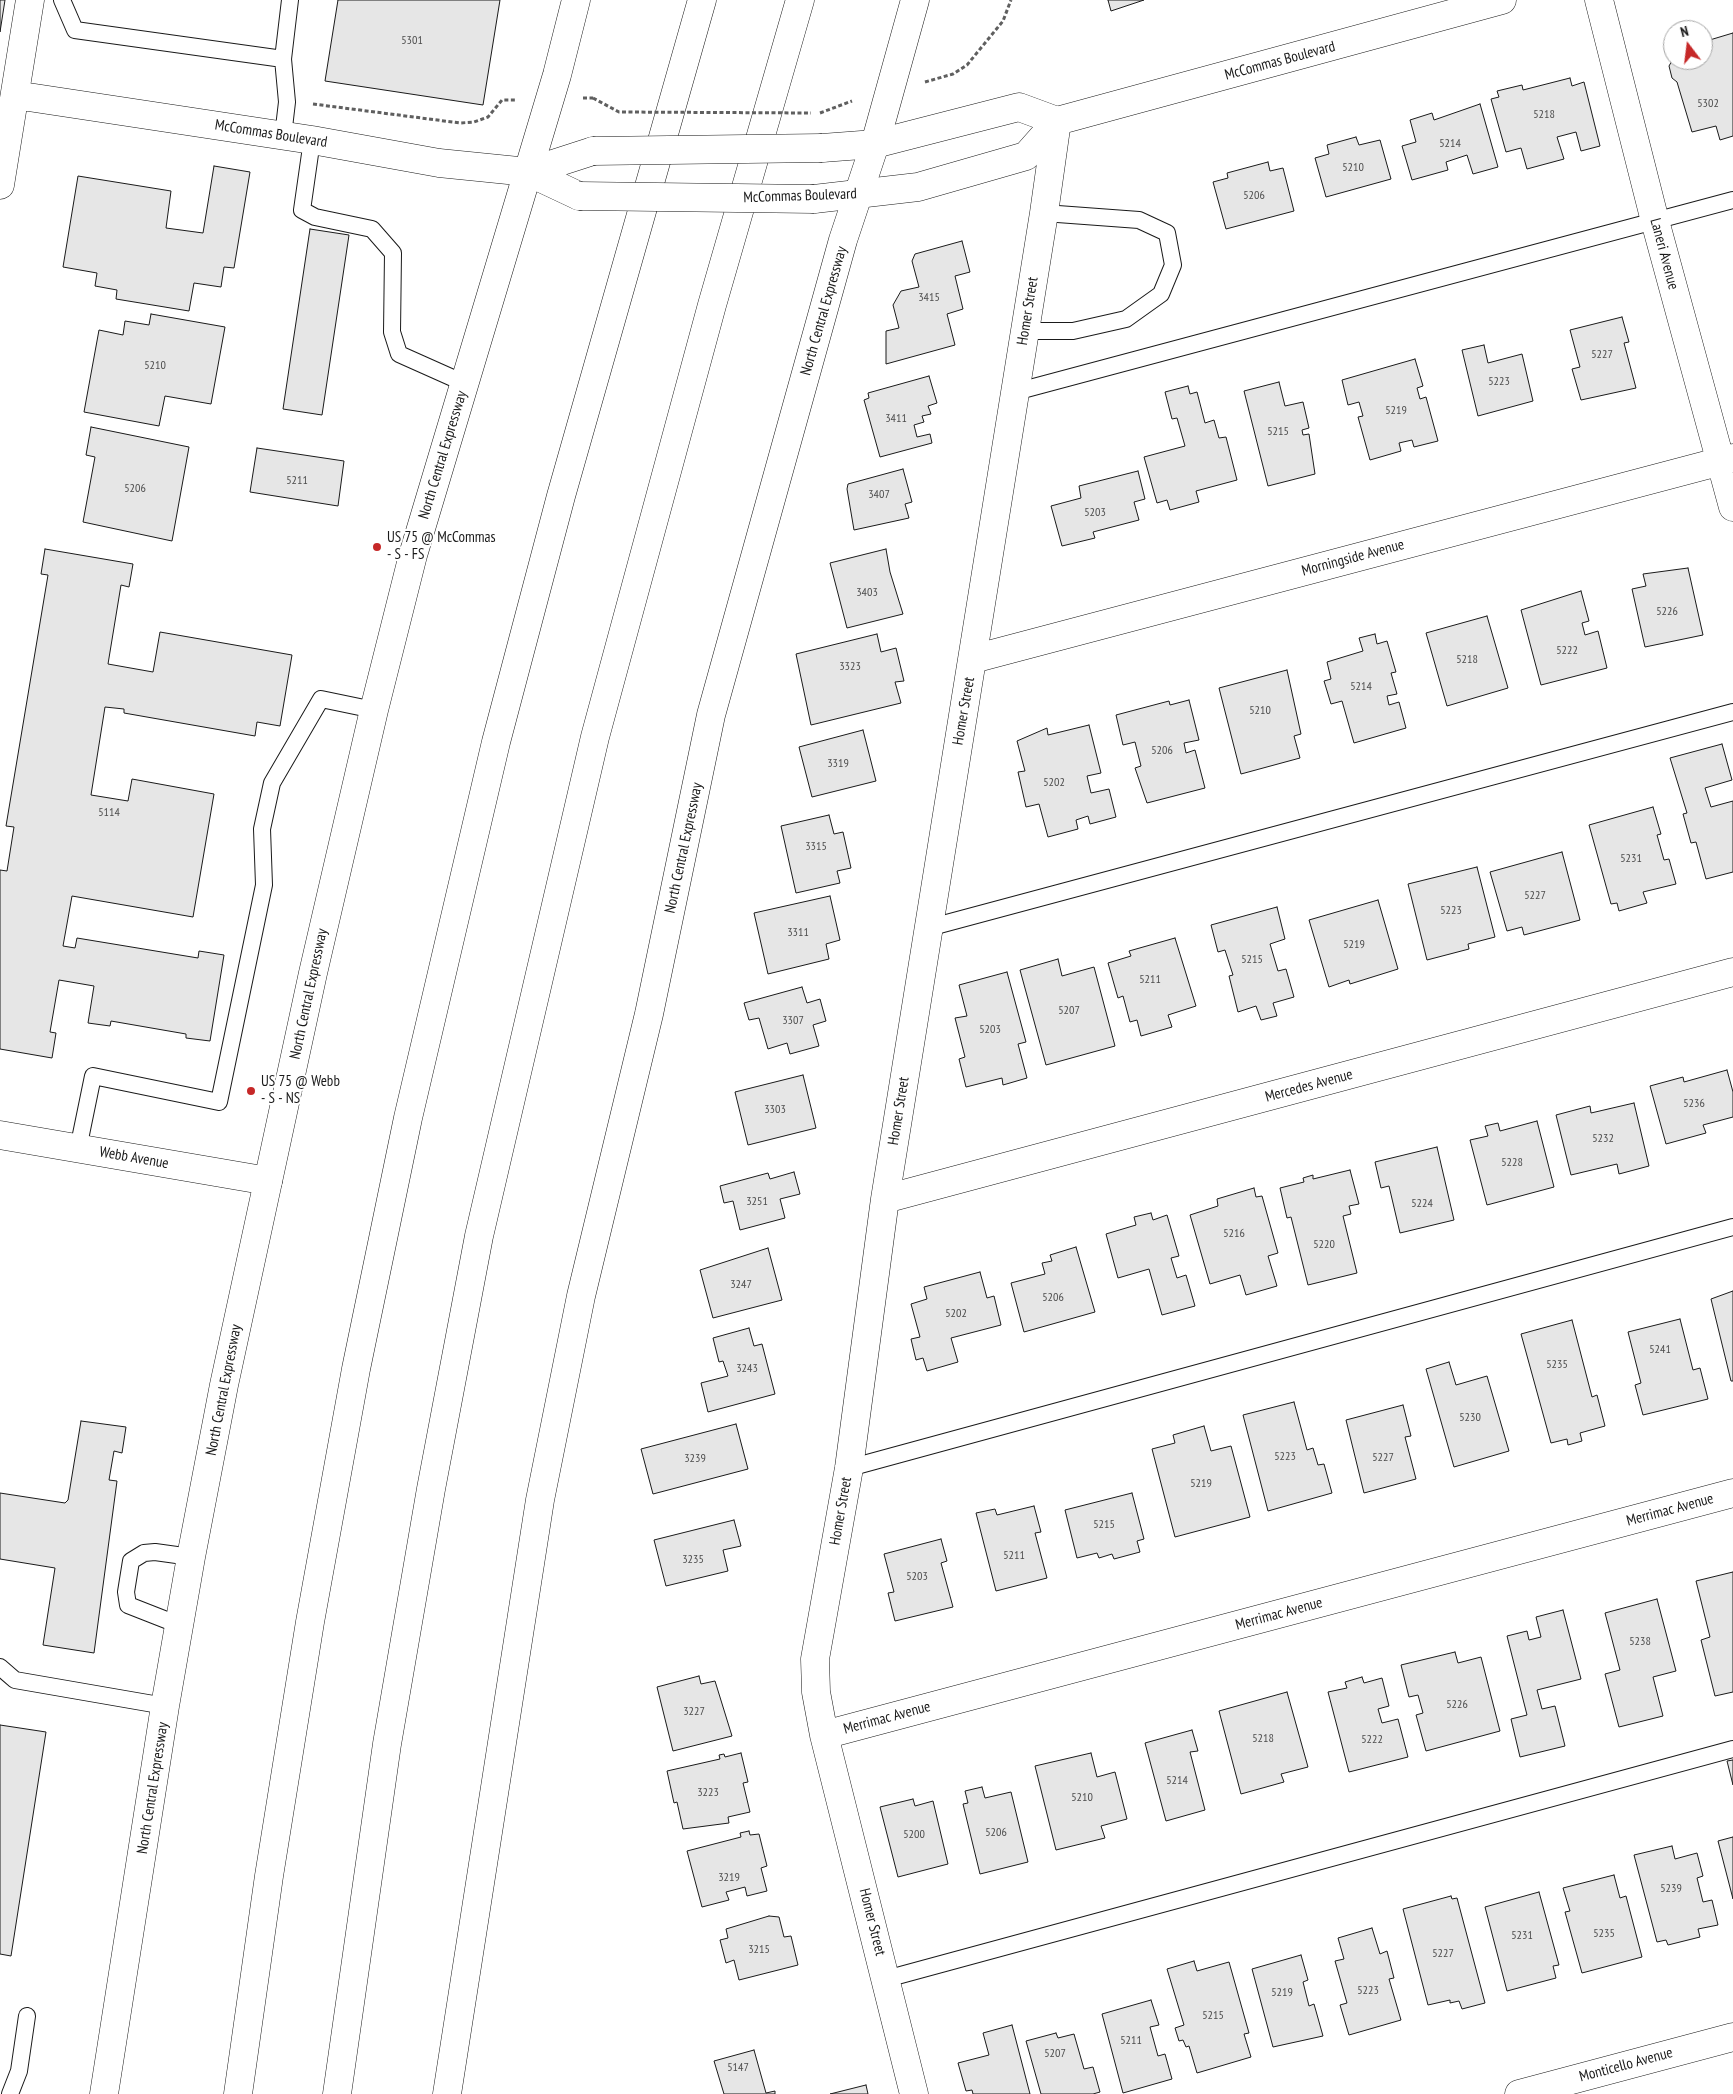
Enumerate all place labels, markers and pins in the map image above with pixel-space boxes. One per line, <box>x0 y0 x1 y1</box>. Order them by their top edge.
place label: US 75 @ McCommas - S - FS <box>387 529 496 564</box>
marker: US 75 @ McCommas - S - FS <box>371 541 383 553</box>
place label: US 75 @ Webb - S - NS <box>261 1073 340 1108</box>
marker: US 75 @ Webb - S - NS <box>245 1085 257 1097</box>

